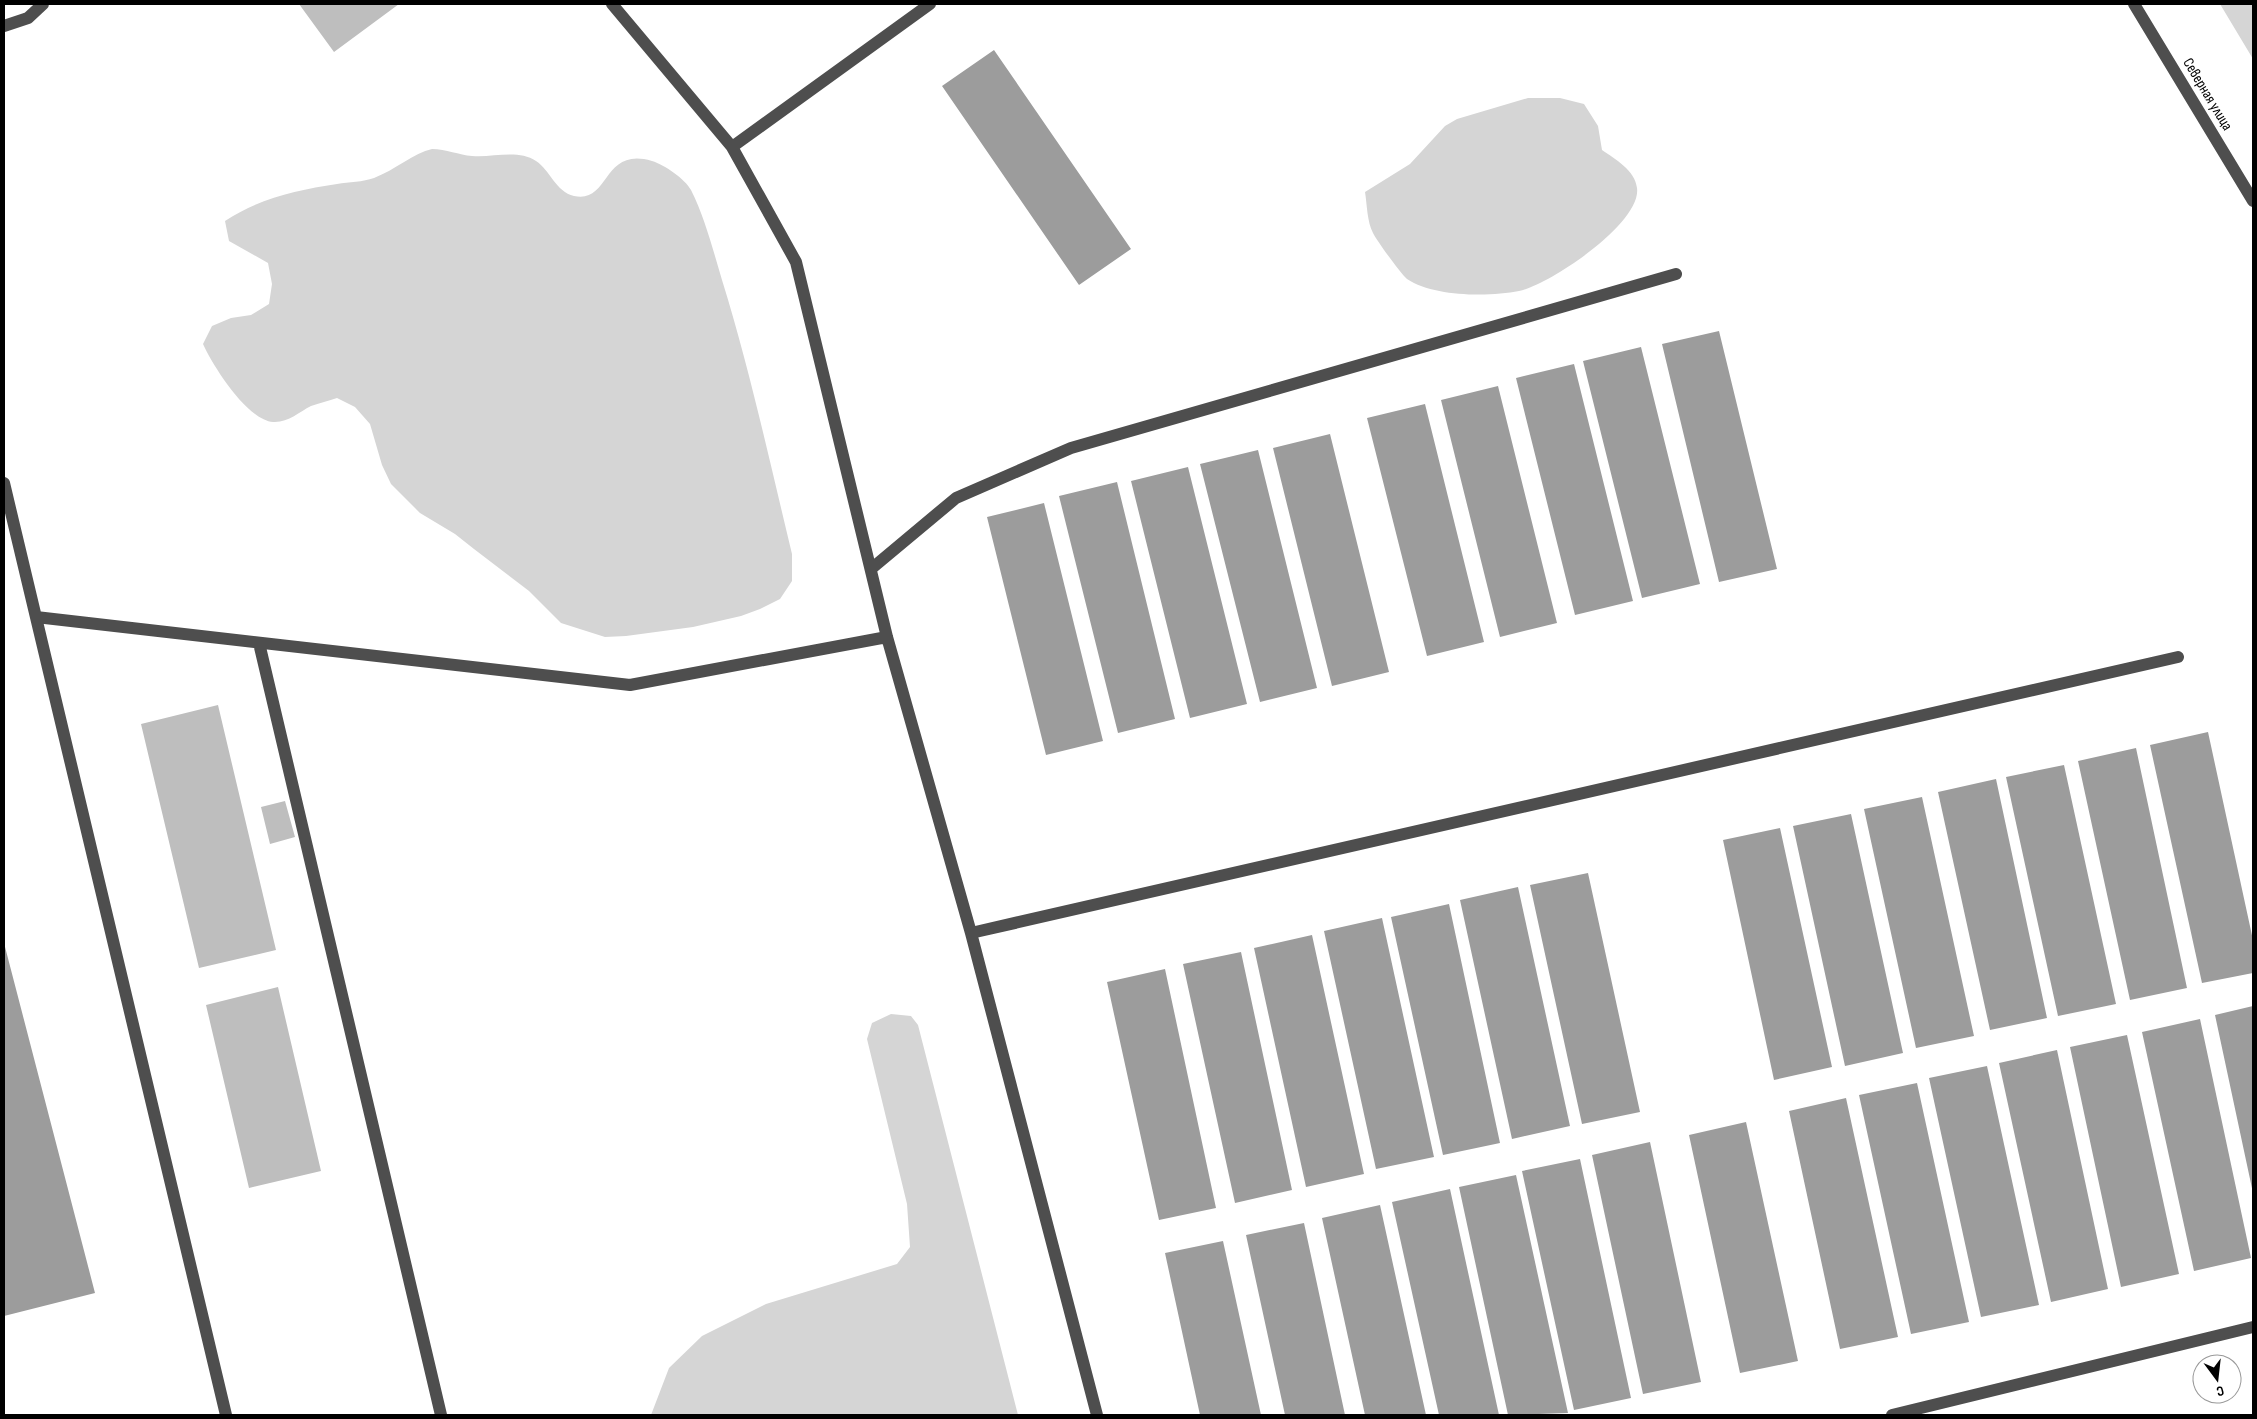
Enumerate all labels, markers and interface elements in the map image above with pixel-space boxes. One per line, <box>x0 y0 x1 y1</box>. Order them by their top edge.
street label: Северная улица <box>2179 55 2237 134</box>
north arrow <box>2192 1354 2242 1404</box>
text: С <box>2215 1382 2226 1400</box>

